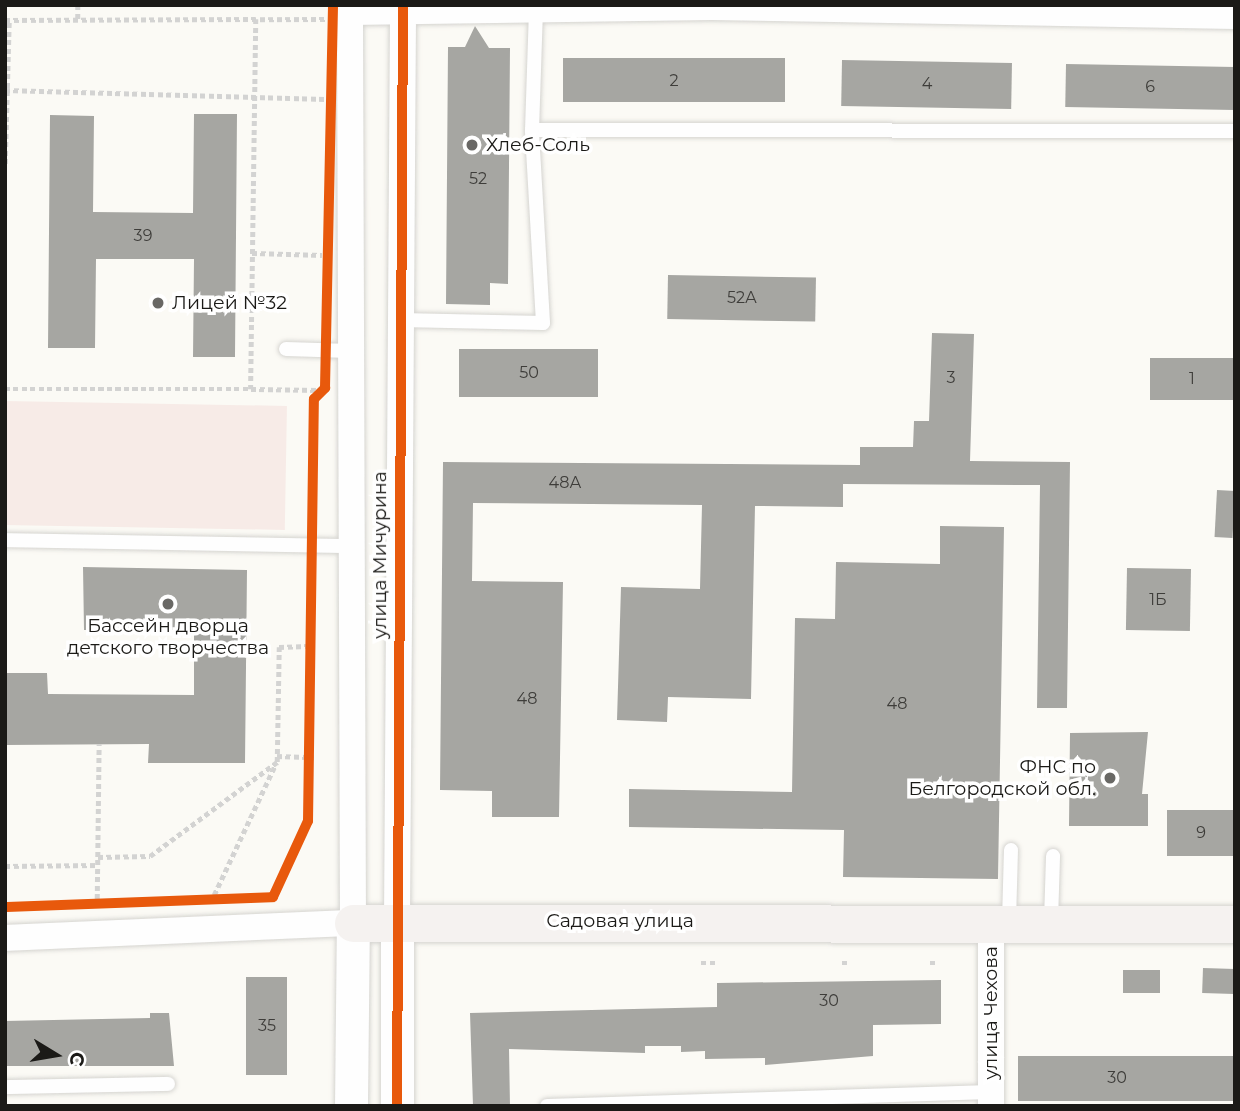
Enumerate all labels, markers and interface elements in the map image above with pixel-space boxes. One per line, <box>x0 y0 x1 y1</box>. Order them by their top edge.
house number: 2 <box>669 71 679 91</box>
house number: 4 <box>922 74 932 94</box>
house number: 6 <box>1145 77 1155 97</box>
place label: Хлеб-Соль <box>486 134 590 156</box>
marker: Хлеб-Соль <box>464 137 480 153</box>
house number: 52 <box>469 169 487 189</box>
house number: 39 <box>134 226 152 246</box>
house number: 52А <box>727 288 757 308</box>
place label: Лицей №32 <box>172 292 287 314</box>
marker: Лицей №32 <box>150 295 166 311</box>
house number: 50 <box>519 363 539 383</box>
house number: 3 <box>946 368 956 388</box>
house number: 1 <box>1189 369 1195 389</box>
street label: улица Мичурина <box>369 471 391 639</box>
house number: 48А <box>549 473 581 493</box>
house number: 1Б <box>1149 590 1167 610</box>
marker: Бассейн дворца детского творчества <box>160 596 176 612</box>
place label: Бассейн дворца детского творчества <box>67 615 269 659</box>
house number: 48 <box>517 689 537 709</box>
house number: 48 <box>887 694 907 714</box>
place label: ФНС по Белгородской обл. <box>908 756 1096 800</box>
marker: ФНС по Белгородской обл. <box>1102 770 1118 786</box>
house number: 9 <box>1196 823 1206 843</box>
street label: Садовая улица <box>546 910 694 932</box>
street label: улица Чехова <box>980 946 1002 1080</box>
house number: 30 <box>819 991 839 1011</box>
house number: 35 <box>258 1016 276 1036</box>
north arrow <box>21 1020 91 1090</box>
text: С <box>65 1050 90 1068</box>
house number: 30 <box>1107 1068 1127 1088</box>

